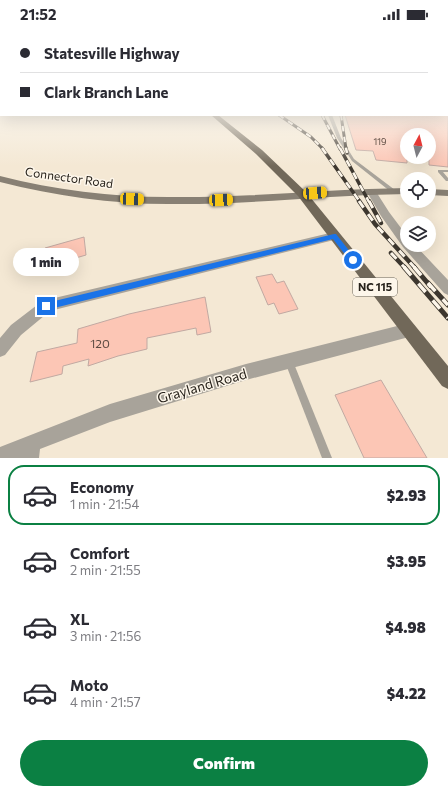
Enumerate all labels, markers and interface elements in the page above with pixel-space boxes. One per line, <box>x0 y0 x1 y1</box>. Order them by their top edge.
text: 21:52 <box>20 5 57 23</box>
text: Statesville Highway <box>44 44 180 62</box>
text: Clark Branch Lane <box>44 83 168 101</box>
north arrow <box>400 128 436 164</box>
map controls <box>400 128 436 252</box>
house number: 119 <box>373 136 387 147</box>
street label: Connector Road <box>24 164 114 190</box>
button: locate <box>400 172 436 208</box>
car <box>303 186 327 200</box>
car <box>120 193 144 205</box>
car <box>209 193 233 207</box>
button: layers <box>400 216 436 252</box>
callout: 1 min <box>13 248 79 276</box>
route start <box>344 251 362 269</box>
text: 1 min <box>30 254 62 270</box>
road number: NC 115 <box>353 278 397 296</box>
route end <box>37 297 55 315</box>
house number: 120 <box>90 336 110 350</box>
street label: Grayland Road <box>155 365 249 406</box>
icon: car <box>22 477 58 513</box>
text: Economy <box>70 478 134 496</box>
text: $2.93 <box>387 486 426 504</box>
text: 1 min · 21:54 <box>70 496 139 512</box>
icon: car <box>22 543 58 579</box>
text: Comfort <box>70 544 130 562</box>
text: $3.95 <box>386 552 426 570</box>
text: 2 min · 21:55 <box>70 562 141 578</box>
icon: car <box>22 609 58 645</box>
text: XL <box>70 610 89 628</box>
text: $4.98 <box>385 618 426 636</box>
text: 3 min · 21:56 <box>70 628 141 644</box>
icon: car <box>22 675 58 711</box>
text: Moto <box>70 676 109 694</box>
text: $4.22 <box>386 684 426 702</box>
text: 4 min · 21:57 <box>70 694 141 710</box>
button: Confirm <box>20 740 428 786</box>

